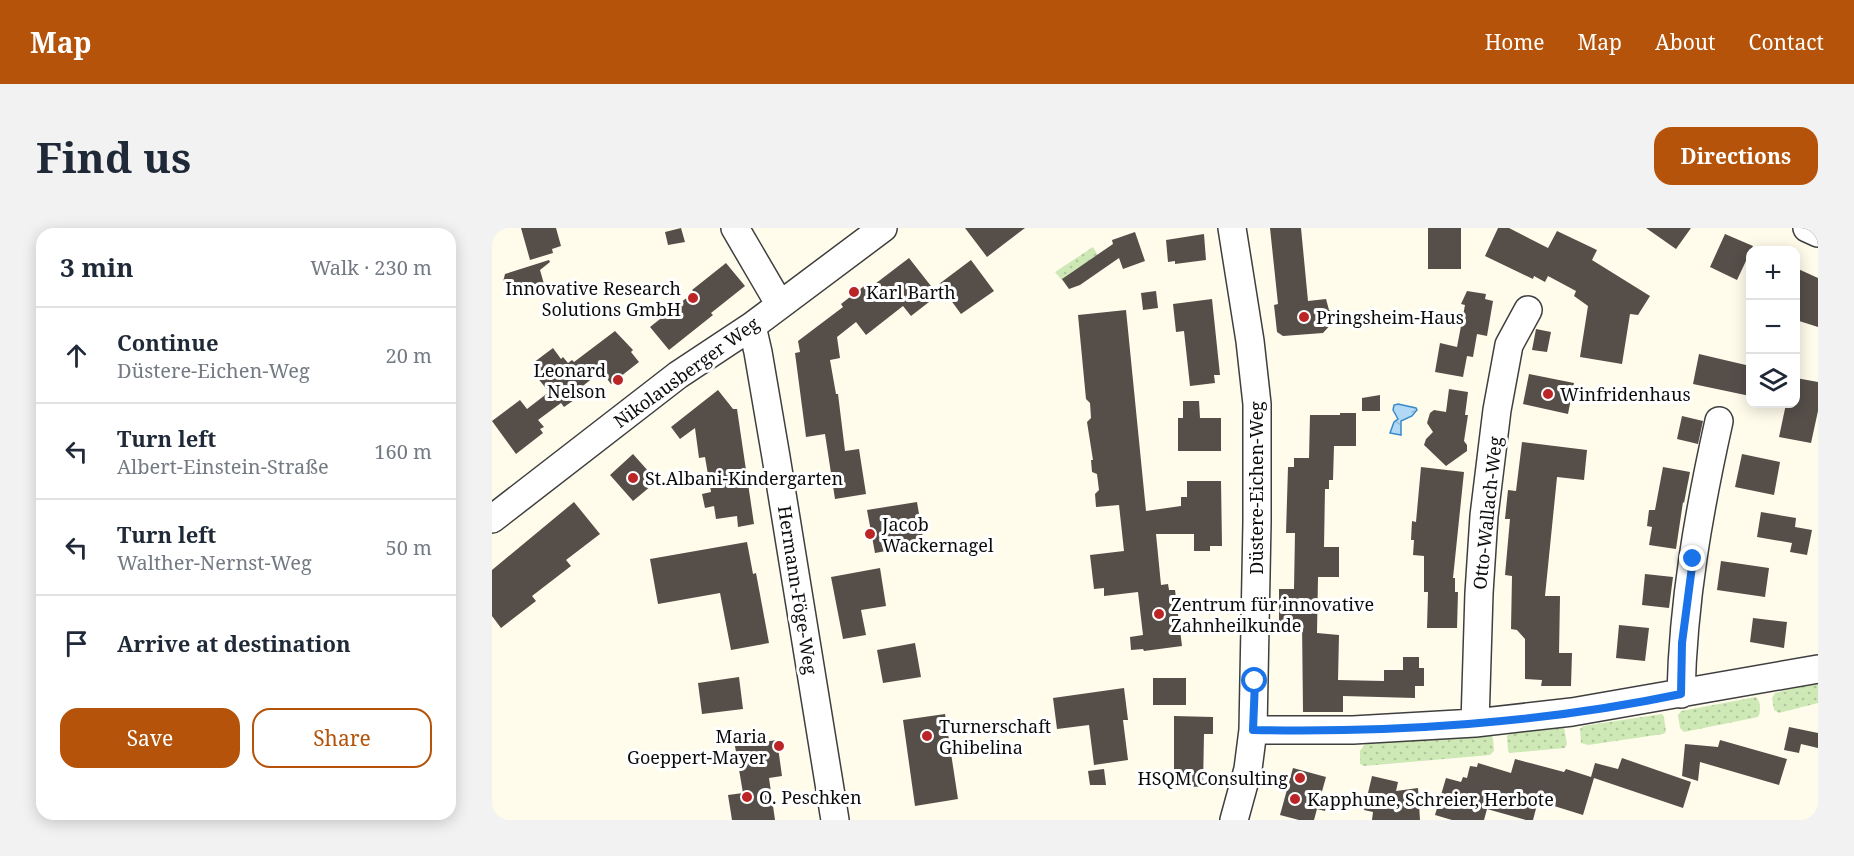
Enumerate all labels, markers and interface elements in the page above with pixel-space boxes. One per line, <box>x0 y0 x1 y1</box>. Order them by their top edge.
text: Map <box>30 23 92 61</box>
text: Home <box>1485 28 1545 56</box>
text: Map <box>1578 28 1622 56</box>
text: About <box>1655 28 1716 56</box>
text: Contact <box>1749 28 1824 56</box>
button: Directions <box>1654 127 1818 185</box>
text: Find us <box>36 128 191 185</box>
map controls <box>1746 246 1800 408</box>
button: + <box>1746 246 1800 300</box>
text: 3 min <box>60 249 134 285</box>
text: Walk · 230 m <box>310 254 432 281</box>
place label: Innovative Research Solutions GmbH <box>505 276 681 321</box>
place label: Karl Barth <box>866 280 956 304</box>
marker: Karl Barth <box>847 285 861 299</box>
marker: Innovative Research Solutions GmbH <box>686 291 700 305</box>
button: − <box>1746 300 1800 354</box>
place label: Pringsheim-Haus <box>1316 305 1464 329</box>
marker: Pringsheim-Haus <box>1297 310 1311 324</box>
street label: Nikolausberger Weg <box>609 311 764 433</box>
text: Continue <box>117 327 219 357</box>
icon: ahead <box>60 339 93 372</box>
text: 20 m <box>386 342 432 369</box>
button: layers <box>1746 354 1800 408</box>
text: Düstere-Eichen-Weg <box>117 357 310 384</box>
place label: Leonard Nelson <box>533 358 606 403</box>
marker: Leonard Nelson <box>611 373 625 387</box>
place label: Winfridenhaus <box>1560 382 1691 406</box>
marker: Winfridenhaus <box>1541 387 1555 401</box>
street label: Düstere-Eichen-Weg <box>1244 401 1268 575</box>
text: Turn left <box>117 423 216 453</box>
icon: left <box>60 435 93 468</box>
street label: Otto-Wallach-Weg <box>1467 435 1507 591</box>
text: 160 m <box>374 438 432 465</box>
text: Albert-Einstein-Straße <box>117 453 329 480</box>
place label: St.Albani-Kindergarten <box>645 466 843 490</box>
marker: St.Albani-Kindergarten <box>626 471 640 485</box>
street label: Hermann-Föge-Weg <box>773 504 823 676</box>
place label: Jacob Wackernagel <box>881 512 994 557</box>
text: Turn left <box>117 519 216 549</box>
marker: Jacob Wackernagel <box>863 527 877 541</box>
icon: left <box>60 531 93 564</box>
text: 50 m <box>386 534 432 561</box>
route end <box>1679 545 1705 571</box>
text: Walther-Nernst-Weg <box>117 549 312 576</box>
place label: Zentrum für innovative Zahnheilkunde <box>1171 592 1374 637</box>
marker: Zentrum für innovative Zahnheilkunde <box>1152 607 1166 621</box>
icon: arrive <box>60 627 93 660</box>
text: Arrive at destination <box>117 628 351 658</box>
route start <box>1241 667 1267 693</box>
button: Save <box>60 708 240 768</box>
button: Share <box>252 708 432 768</box>
place label: Turnerschaft Ghibelina <box>939 714 1051 759</box>
place label: Maria Goeppert-Mayer <box>627 724 768 769</box>
marker: Turnerschaft Ghibelina <box>920 729 934 743</box>
marker: Maria Goeppert-Mayer <box>772 739 786 753</box>
place label: HSQM Consulting <box>1137 766 1288 790</box>
marker: HSQM Consulting <box>1293 771 1307 785</box>
place label: O. Peschken <box>759 785 862 809</box>
place label: Kapphune, Schreier, Herbote <box>1307 787 1554 811</box>
marker: O. Peschken <box>740 790 754 804</box>
marker: Kapphune, Schreier, Herbote <box>1288 792 1302 806</box>

